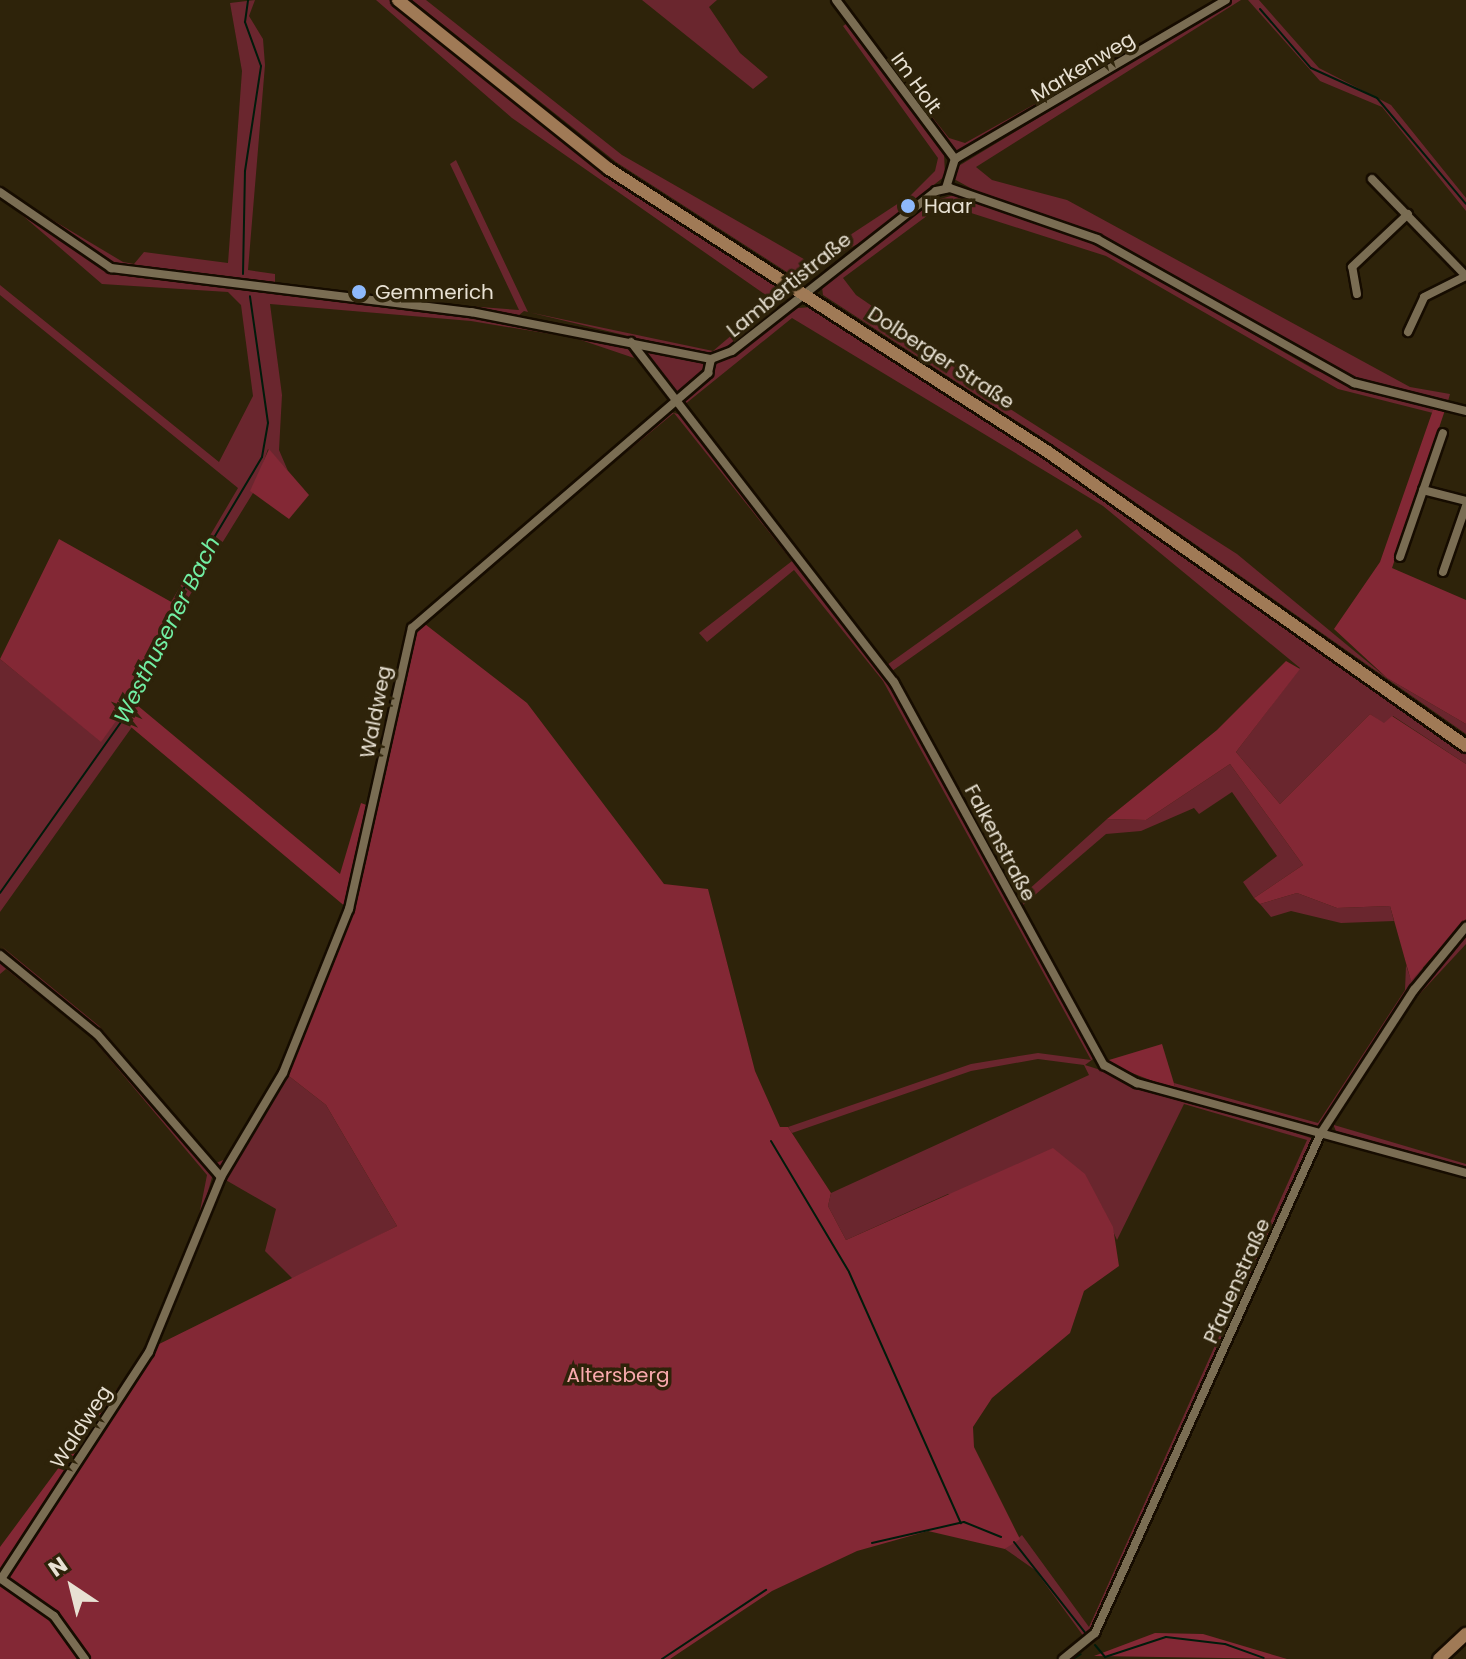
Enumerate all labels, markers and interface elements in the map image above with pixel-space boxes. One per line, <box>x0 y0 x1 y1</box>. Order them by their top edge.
street label: Markenweg <box>1027 27 1139 107</box>
street label: Im Holt <box>886 48 946 118</box>
place label: Haar <box>924 194 972 218</box>
marker: Haar <box>899 197 917 215</box>
street label: Lambertistraße <box>722 228 856 342</box>
place label: Gemmerich <box>375 280 494 304</box>
marker: Gemmerich <box>350 283 368 301</box>
street label: Dolberger Straße <box>863 302 1019 414</box>
water label: Westhusener Bach <box>108 532 226 728</box>
street label: Waldweg <box>355 664 397 760</box>
street label: Falkenstraße <box>959 781 1041 905</box>
street label: Pfauenstraße <box>1199 1215 1275 1347</box>
park label: Altersberg <box>567 1363 669 1387</box>
street label: Waldweg <box>45 1381 117 1473</box>
north arrow <box>32 1547 112 1627</box>
text: N <box>42 1549 74 1584</box>

